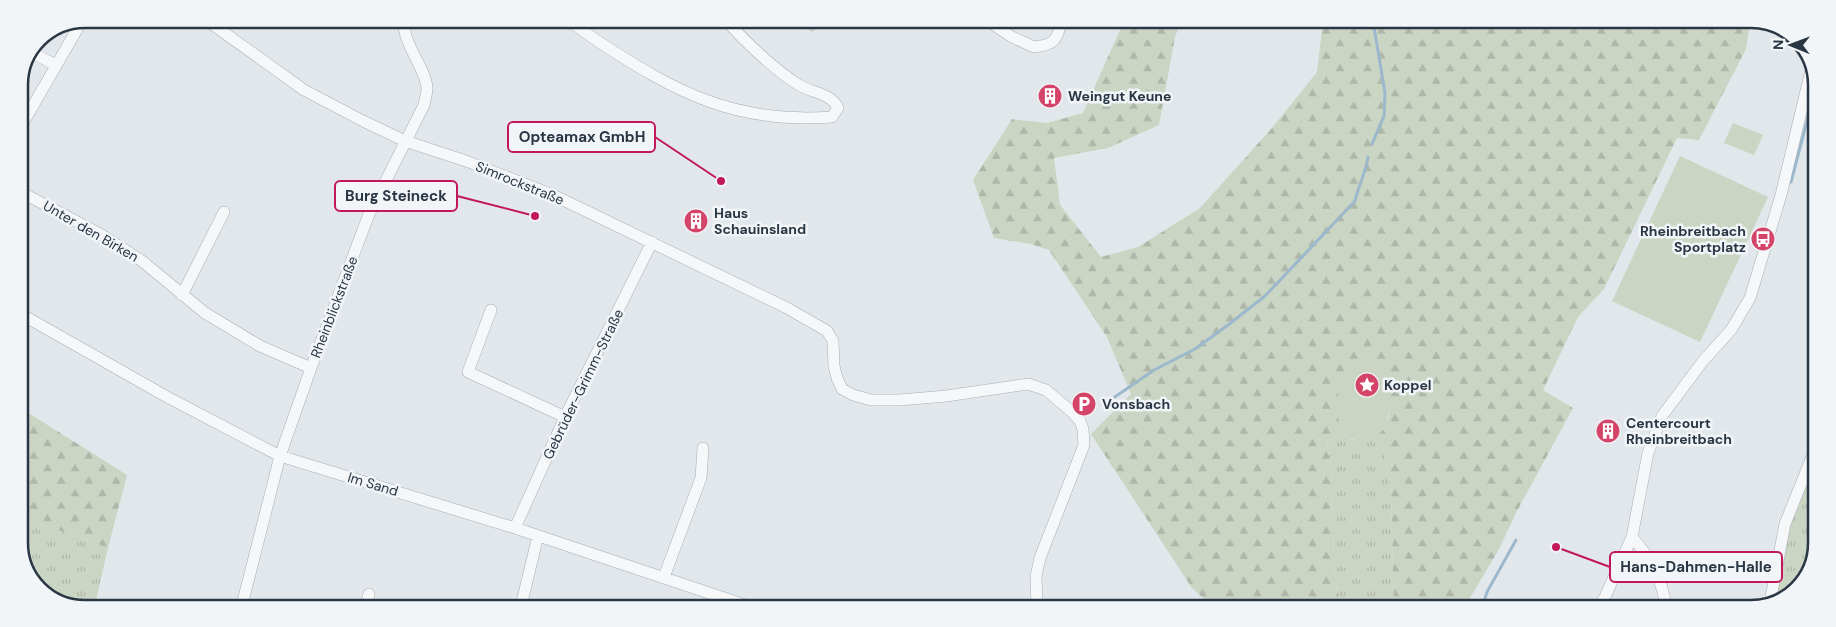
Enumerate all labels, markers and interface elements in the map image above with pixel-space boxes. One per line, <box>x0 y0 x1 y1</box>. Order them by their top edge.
north arrow <box>1766 20 1816 70</box>
text: N <box>1769 40 1787 50</box>
building icon: Weingut Keune <box>1037 83 1063 109</box>
place label: Weingut Keune <box>1068 87 1171 105</box>
callout: Opteamax GmbH <box>508 122 655 152</box>
text: Opteamax GmbH <box>519 127 645 147</box>
street label: Simrockstraße <box>473 157 567 209</box>
callout: Burg Steineck <box>335 181 457 211</box>
text: Burg Steineck <box>345 186 447 206</box>
street label: Unter den Birken <box>40 196 142 266</box>
place label: Haus Schauinsland <box>714 204 806 238</box>
building icon: Haus Schauinsland <box>683 208 709 234</box>
place label: Rheinbreitbach Sportplatz <box>1640 222 1746 256</box>
bus stop icon: Rheinbreitbach Sportplatz <box>1750 226 1776 252</box>
street label: Rheinblickstraße <box>306 253 362 360</box>
street label: Gebrüder-Grimm-Straße <box>539 306 627 462</box>
place icon: Koppel <box>1354 372 1380 398</box>
place label: Koppel <box>1384 376 1432 394</box>
parking icon: Vonsbach <box>1071 391 1097 417</box>
place label: Vonsbach <box>1102 395 1170 413</box>
place label: Centercourt Rheinbreitbach <box>1626 414 1732 448</box>
building icon: Centercourt Rheinbreitbach <box>1595 418 1621 444</box>
street label: Im Sand <box>345 468 401 500</box>
callout: Hans-Dahmen-Halle <box>1610 552 1782 582</box>
text: Hans-Dahmen-Halle <box>1620 557 1772 577</box>

